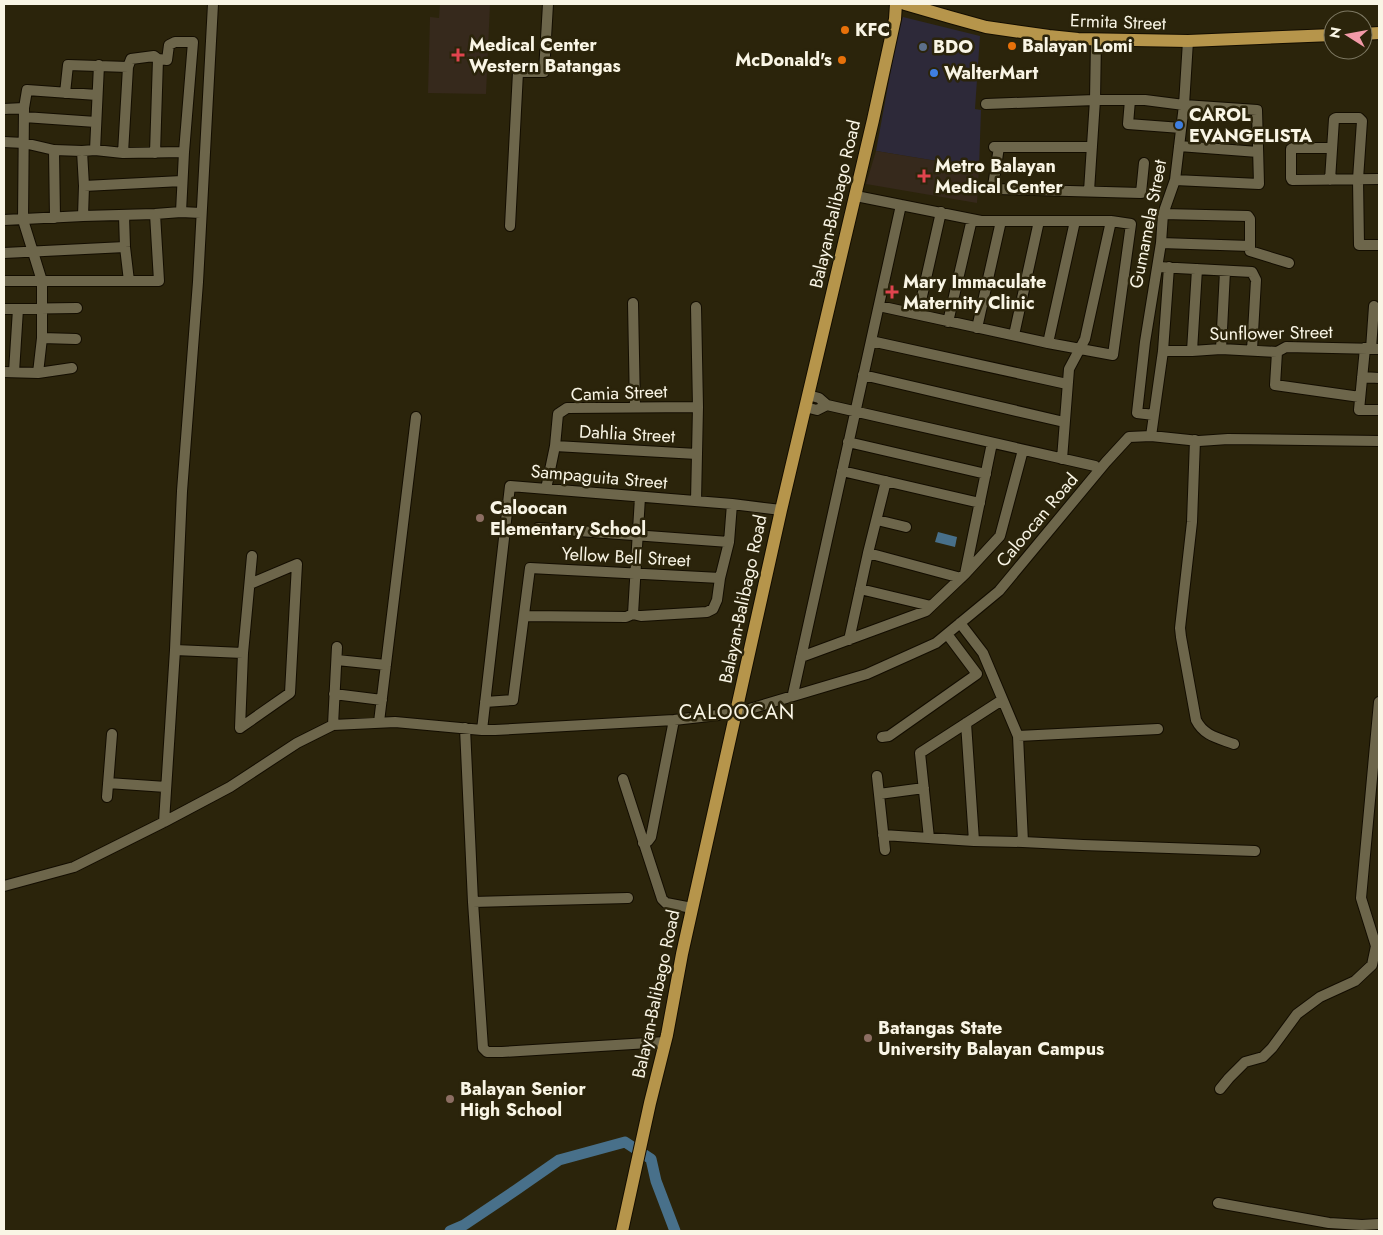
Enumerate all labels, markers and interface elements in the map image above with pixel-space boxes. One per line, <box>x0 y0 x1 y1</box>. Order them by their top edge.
street label: Ermita Street <box>1070 7 1167 37</box>
north arrow <box>1323 10 1373 60</box>
place label: KFC <box>855 17 890 43</box>
marker: KFC <box>839 24 851 36</box>
text: N <box>1324 25 1346 40</box>
place label: Medical Center Western Batangas <box>469 32 621 79</box>
place label: Balayan Lomi <box>1022 33 1133 59</box>
place label: BDO <box>933 34 973 60</box>
marker: Balayan Lomi <box>1006 40 1018 52</box>
marker: BDO <box>917 41 929 53</box>
place label: McDonald's <box>735 47 832 73</box>
marker: Medical Center Western Batangas <box>451 48 465 62</box>
marker: McDonald's <box>836 54 848 66</box>
place label: WalterMart <box>944 60 1039 86</box>
marker: WalterMart <box>928 67 940 79</box>
place label: CAROL EVANGELISTA <box>1189 102 1313 149</box>
street label: Balayan-Balibago Road <box>803 117 867 291</box>
marker: CAROL EVANGELISTA <box>1173 119 1185 131</box>
place label: Metro Balayan Medical Center <box>935 153 1064 200</box>
street label: Gumamela Street <box>1123 157 1173 291</box>
marker: Metro Balayan Medical Center <box>917 169 931 183</box>
place label: Mary Immaculate Maternity Clinic <box>903 269 1046 316</box>
marker: Mary Immaculate Maternity Clinic <box>885 285 899 299</box>
street label: Sunflower Street <box>1209 319 1334 347</box>
street label: Camia Street <box>570 378 668 408</box>
street label: Dahlia Street <box>578 419 676 450</box>
street label: Sampaguita Street <box>530 458 669 496</box>
street label: Caloocan Road <box>990 467 1084 573</box>
place label: Caloocan Elementary School <box>490 495 646 542</box>
marker: Caloocan Elementary School <box>474 512 486 524</box>
street label: Balayan-Balibago Road <box>712 512 774 686</box>
street label: Yellow Bell Street <box>561 541 692 573</box>
district label: CALOOCAN <box>679 698 795 727</box>
street label: Balayan-Balibago Road <box>625 907 687 1081</box>
place label: Batangas State University Balayan Campus <box>878 1015 1104 1062</box>
marker: Batangas State University Balayan Campus <box>862 1032 874 1044</box>
place label: Balayan Senior High School <box>460 1076 586 1123</box>
marker: Balayan Senior High School <box>444 1093 456 1105</box>

